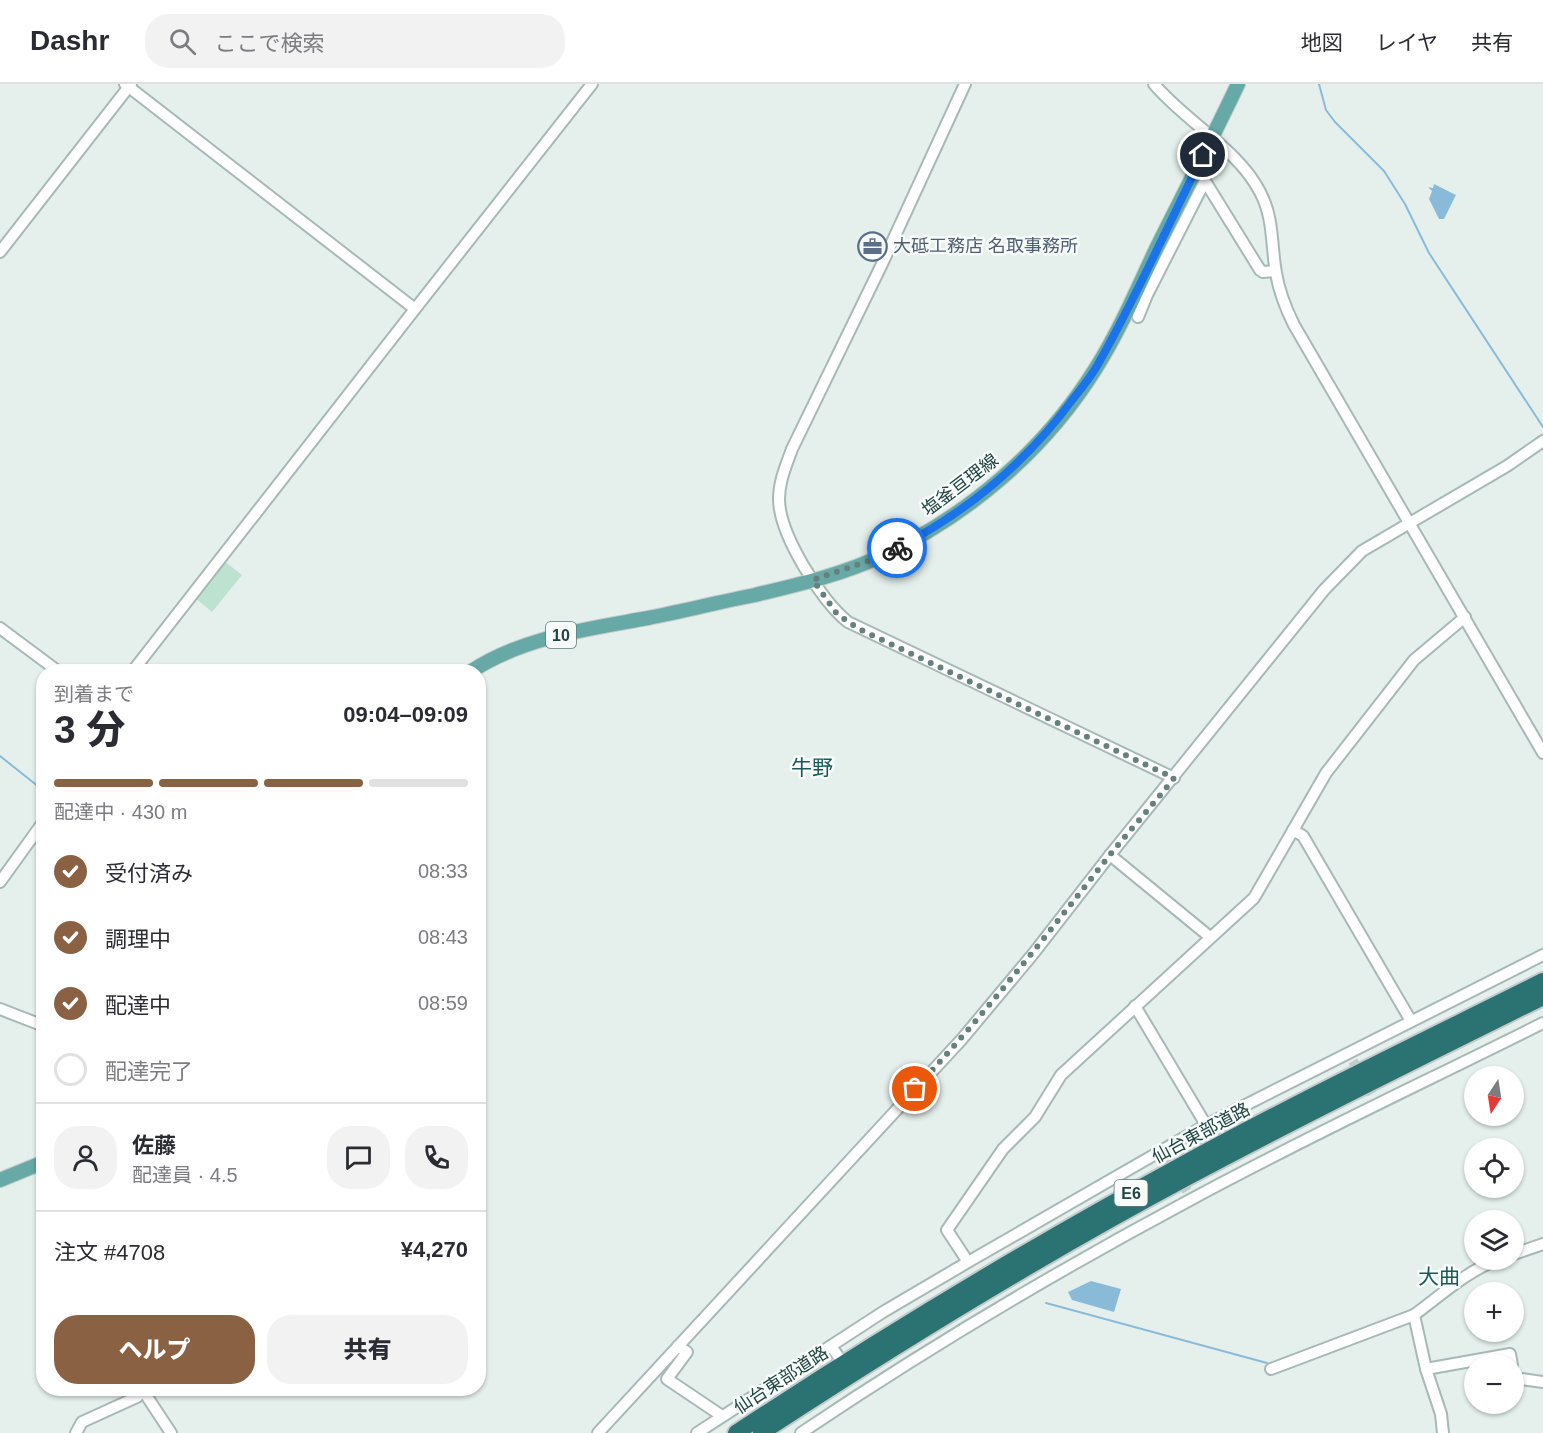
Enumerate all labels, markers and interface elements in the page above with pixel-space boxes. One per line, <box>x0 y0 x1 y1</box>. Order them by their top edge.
search box <box>145 14 565 68</box>
text: Dashr <box>30 25 109 56</box>
icon: search <box>166 25 199 58</box>
text: ここで検索 <box>214 31 324 56</box>
text: 地図 <box>1301 31 1343 54</box>
text: レイヤ <box>1376 31 1438 54</box>
text: 共有 <box>1471 31 1513 54</box>
pin <box>1177 129 1228 180</box>
icon: home <box>1186 138 1219 171</box>
office icon: 大砥工務店 名取事務所 <box>856 230 888 262</box>
place label: 大砥工務店 名取事務所 <box>893 236 1078 256</box>
street label: 塩釜亘理線 <box>918 450 1002 520</box>
courier <box>867 518 927 578</box>
icon: bike <box>881 532 914 565</box>
road number: 10 <box>546 622 576 648</box>
text: 到着まで <box>54 683 134 705</box>
text: 09:04–09:09 <box>343 702 468 727</box>
text: 3 分 <box>54 708 126 751</box>
district label: 牛野 <box>791 756 833 779</box>
text: 配達中 · 430 m <box>54 801 187 823</box>
icon: check <box>54 855 87 888</box>
text: 08:33 <box>418 860 468 882</box>
text: 受付済み <box>105 861 193 886</box>
icon: check <box>54 921 87 954</box>
text: 08:43 <box>418 926 468 948</box>
text: 調理中 <box>105 927 171 952</box>
icon: check <box>54 987 87 1020</box>
text: 08:59 <box>418 992 468 1014</box>
text: 配達中 <box>105 993 171 1018</box>
text: 配達完了 <box>105 1059 193 1084</box>
pin <box>889 1063 940 1114</box>
north arrow <box>1464 1066 1524 1126</box>
map controls <box>1464 1066 1524 1414</box>
icon: bag <box>898 1072 931 1105</box>
street label: 仙台東部道路 <box>1149 1099 1253 1167</box>
button: person <box>54 1126 117 1189</box>
button: chat <box>327 1126 390 1189</box>
button: phone <box>405 1126 468 1189</box>
text: 佐藤 <box>132 1133 176 1158</box>
button: locate <box>1464 1138 1524 1198</box>
text: 配達員 · 4.5 <box>132 1164 238 1186</box>
road number: E6 <box>1114 1180 1148 1206</box>
button: layers <box>1464 1210 1524 1270</box>
text: ¥4,270 <box>401 1237 468 1262</box>
text: 注文 #4708 <box>54 1240 165 1265</box>
district label: 大曲 <box>1418 1265 1460 1288</box>
button: + <box>1464 1282 1524 1342</box>
button: ヘルプ <box>54 1315 255 1384</box>
button: 共有 <box>267 1315 468 1384</box>
street label: 仙台東部道路 <box>730 1342 832 1418</box>
button: − <box>1464 1354 1524 1414</box>

